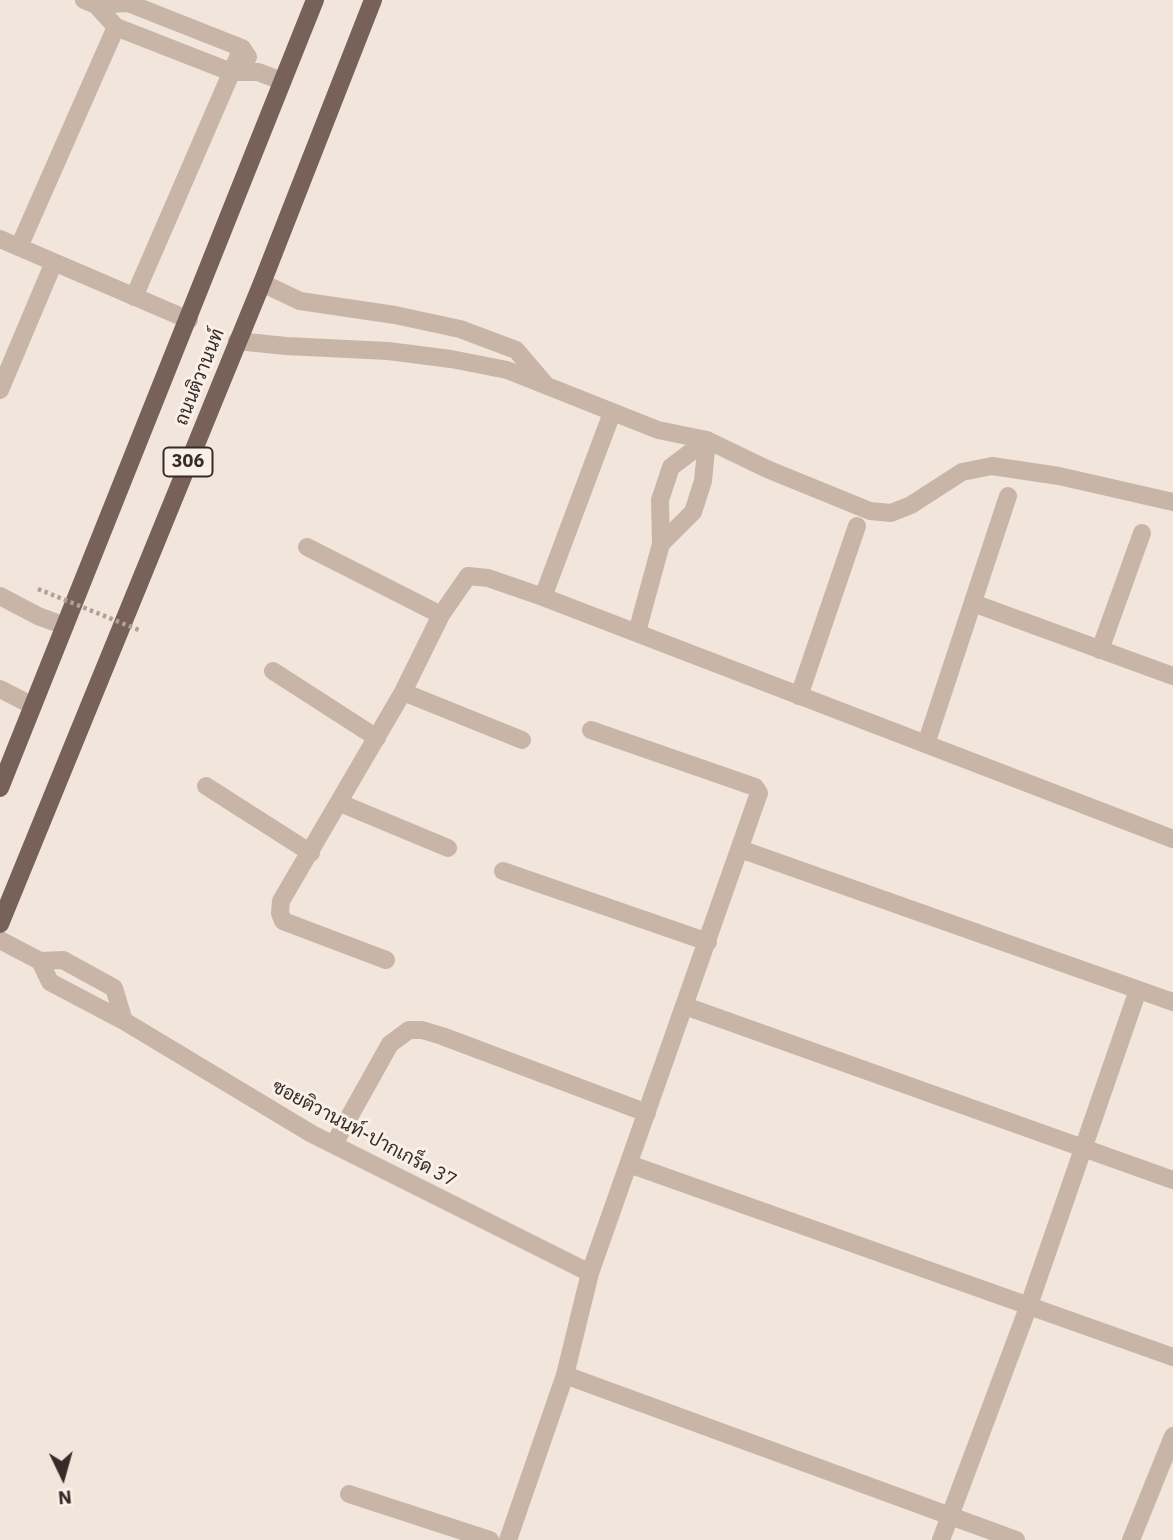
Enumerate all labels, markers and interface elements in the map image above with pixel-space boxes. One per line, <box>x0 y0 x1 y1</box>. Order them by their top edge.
street label: ถนนติวานนท์ <box>170 325 230 429</box>
road number: 306 <box>164 448 212 476</box>
street label: ซอยติวานนท์-ปากเกร็ด 37 <box>268 1076 460 1192</box>
north arrow <box>28 1442 98 1512</box>
text: N <box>57 1485 73 1510</box>

